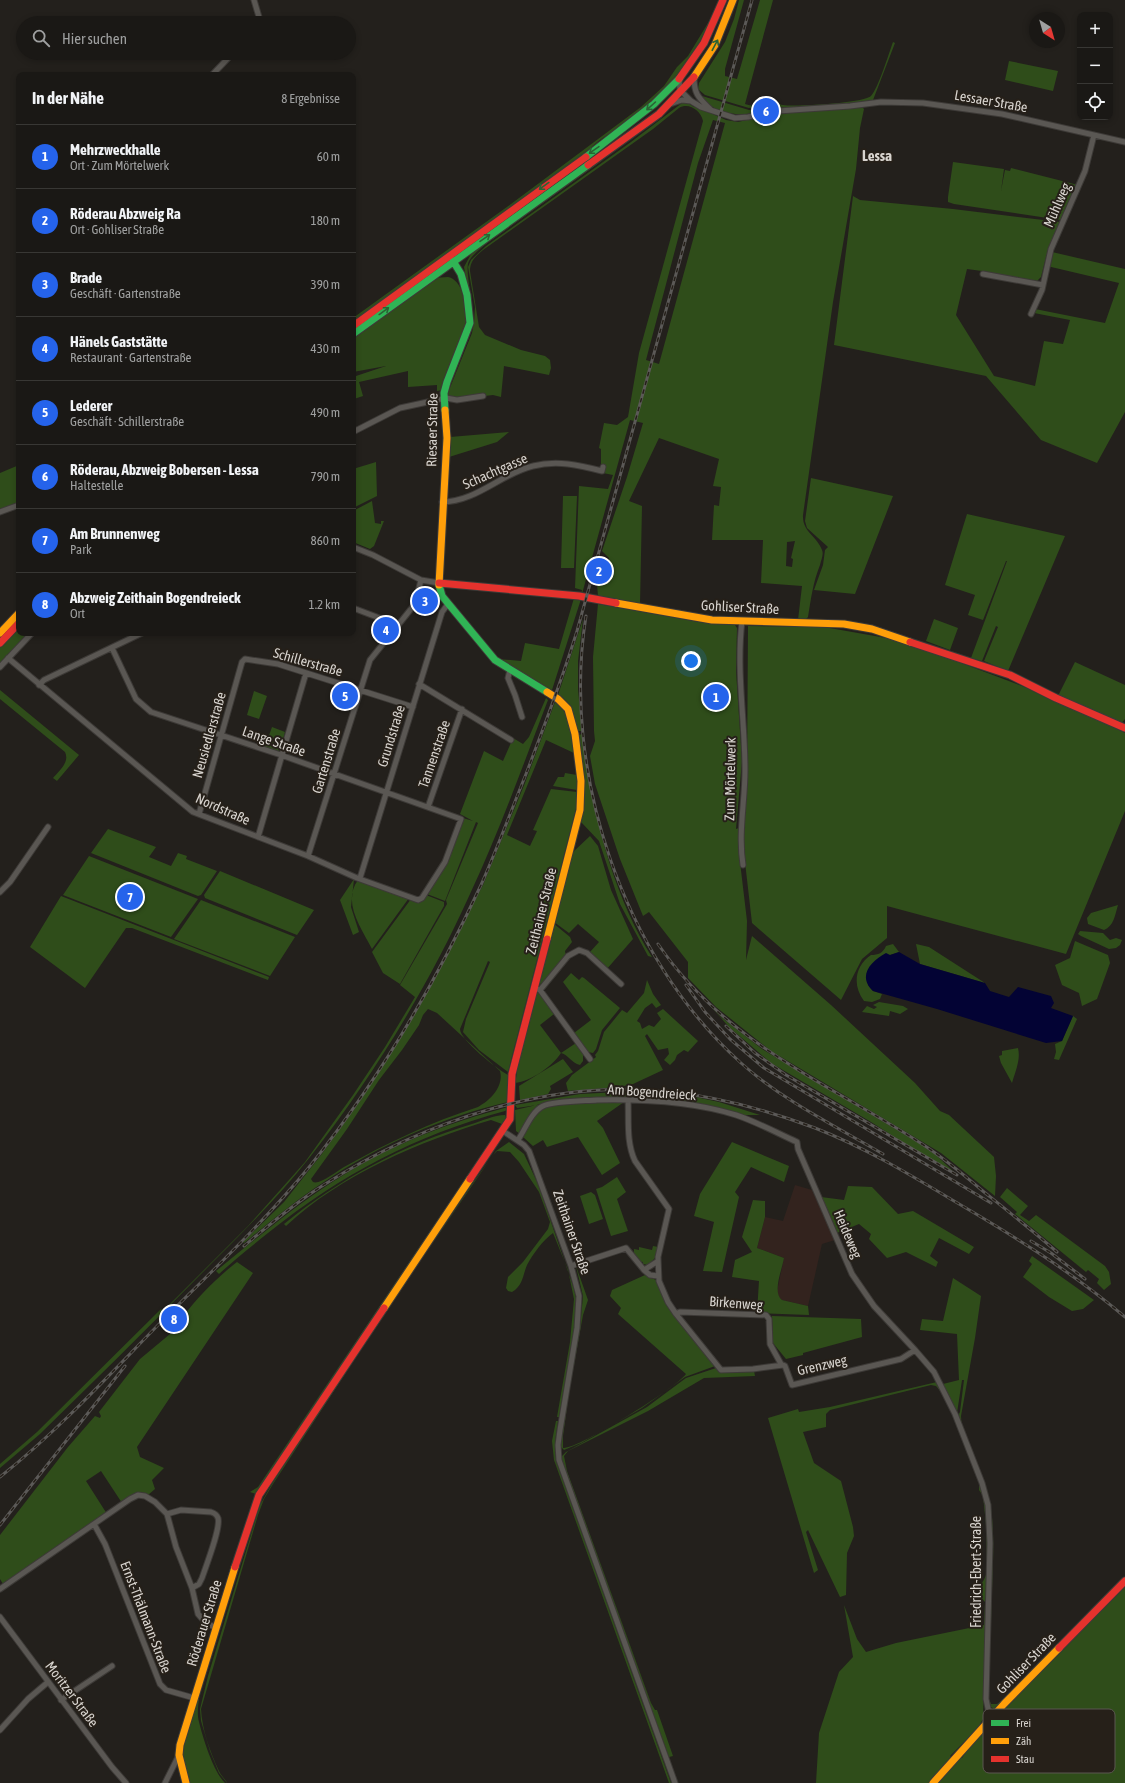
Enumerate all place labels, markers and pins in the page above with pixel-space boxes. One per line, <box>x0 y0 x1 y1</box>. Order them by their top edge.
pin: 6 <box>753 96 779 126</box>
pin: 2 <box>586 556 612 586</box>
pin: 3 <box>412 586 438 616</box>
pin: 4 <box>373 615 399 645</box>
pin: 5 <box>332 681 358 711</box>
pin: 1 <box>703 682 729 712</box>
pin: 7 <box>117 882 143 912</box>
pin: 8 <box>161 1304 187 1334</box>

